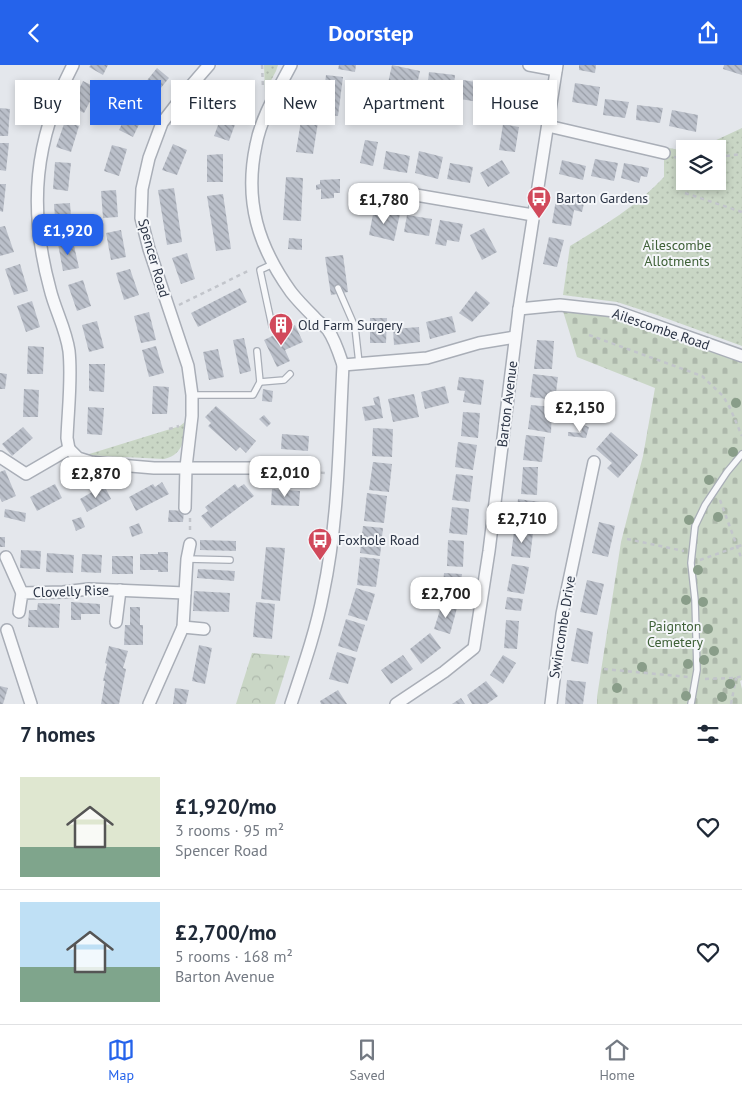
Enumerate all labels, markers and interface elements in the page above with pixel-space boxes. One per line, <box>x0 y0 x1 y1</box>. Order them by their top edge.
icon: back <box>20 19 48 47</box>
text: Doorstep <box>328 19 414 47</box>
icon: share <box>694 19 722 47</box>
chip: Buy <box>15 80 80 125</box>
chip: Rent <box>90 80 161 125</box>
chip: Filters <box>171 80 255 125</box>
chip: New <box>265 80 335 125</box>
chip: Apartment <box>345 80 463 125</box>
chip: House <box>473 80 557 125</box>
map controls <box>676 140 726 190</box>
button: layers <box>676 140 726 190</box>
pin: £1,780 <box>343 183 425 225</box>
bus stop icon: Barton Gardens <box>526 185 552 219</box>
text: £1,780 <box>359 189 409 209</box>
place label: Barton Gardens <box>556 189 648 207</box>
pin: £1,920 <box>27 213 109 256</box>
street label: Spencer Road <box>134 217 174 299</box>
text: £1,920 <box>43 220 93 240</box>
park label: Ailescombe Allotments <box>643 236 711 270</box>
street label: Ailescombe Road <box>610 304 712 354</box>
building icon: Old Farm Surgery <box>268 312 294 346</box>
place label: Old Farm Surgery <box>298 316 403 334</box>
street label: Barton Avenue <box>493 360 521 448</box>
pin: £2,150 <box>539 391 621 433</box>
text: £2,150 <box>555 397 605 417</box>
pin: £2,010 <box>244 455 326 498</box>
pin: £2,870 <box>55 457 137 499</box>
text: £2,010 <box>260 462 310 482</box>
text: £2,870 <box>71 463 121 483</box>
pin: £2,710 <box>481 501 563 544</box>
text: £2,710 <box>497 508 547 528</box>
bus stop icon: Foxhole Road <box>307 527 333 561</box>
place label: Foxhole Road <box>338 531 419 549</box>
street label: Swincombe Drive <box>545 574 579 680</box>
pin: £2,700 <box>405 577 487 619</box>
street label: Clovelly Rise <box>33 581 109 601</box>
text: £2,700 <box>421 583 471 603</box>
park label: Paignton Cemetery <box>647 617 704 651</box>
icon: filters <box>694 720 722 748</box>
text: 7 homes <box>20 721 95 748</box>
text: £1,920/mo <box>175 793 277 820</box>
icon: home <box>60 797 120 857</box>
icon: heart <box>694 813 722 841</box>
text: 3 rooms · 95 m² <box>175 820 284 840</box>
text: Spencer Road <box>175 840 268 860</box>
text: £2,700/mo <box>175 919 277 946</box>
icon: home <box>60 922 120 982</box>
icon: heart <box>694 938 722 966</box>
text: 5 rooms · 168 m² <box>175 946 293 966</box>
text: Barton Avenue <box>175 966 275 986</box>
tab: Map <box>107 1036 135 1084</box>
tab: Saved <box>349 1036 385 1084</box>
tab: Home <box>599 1036 635 1084</box>

